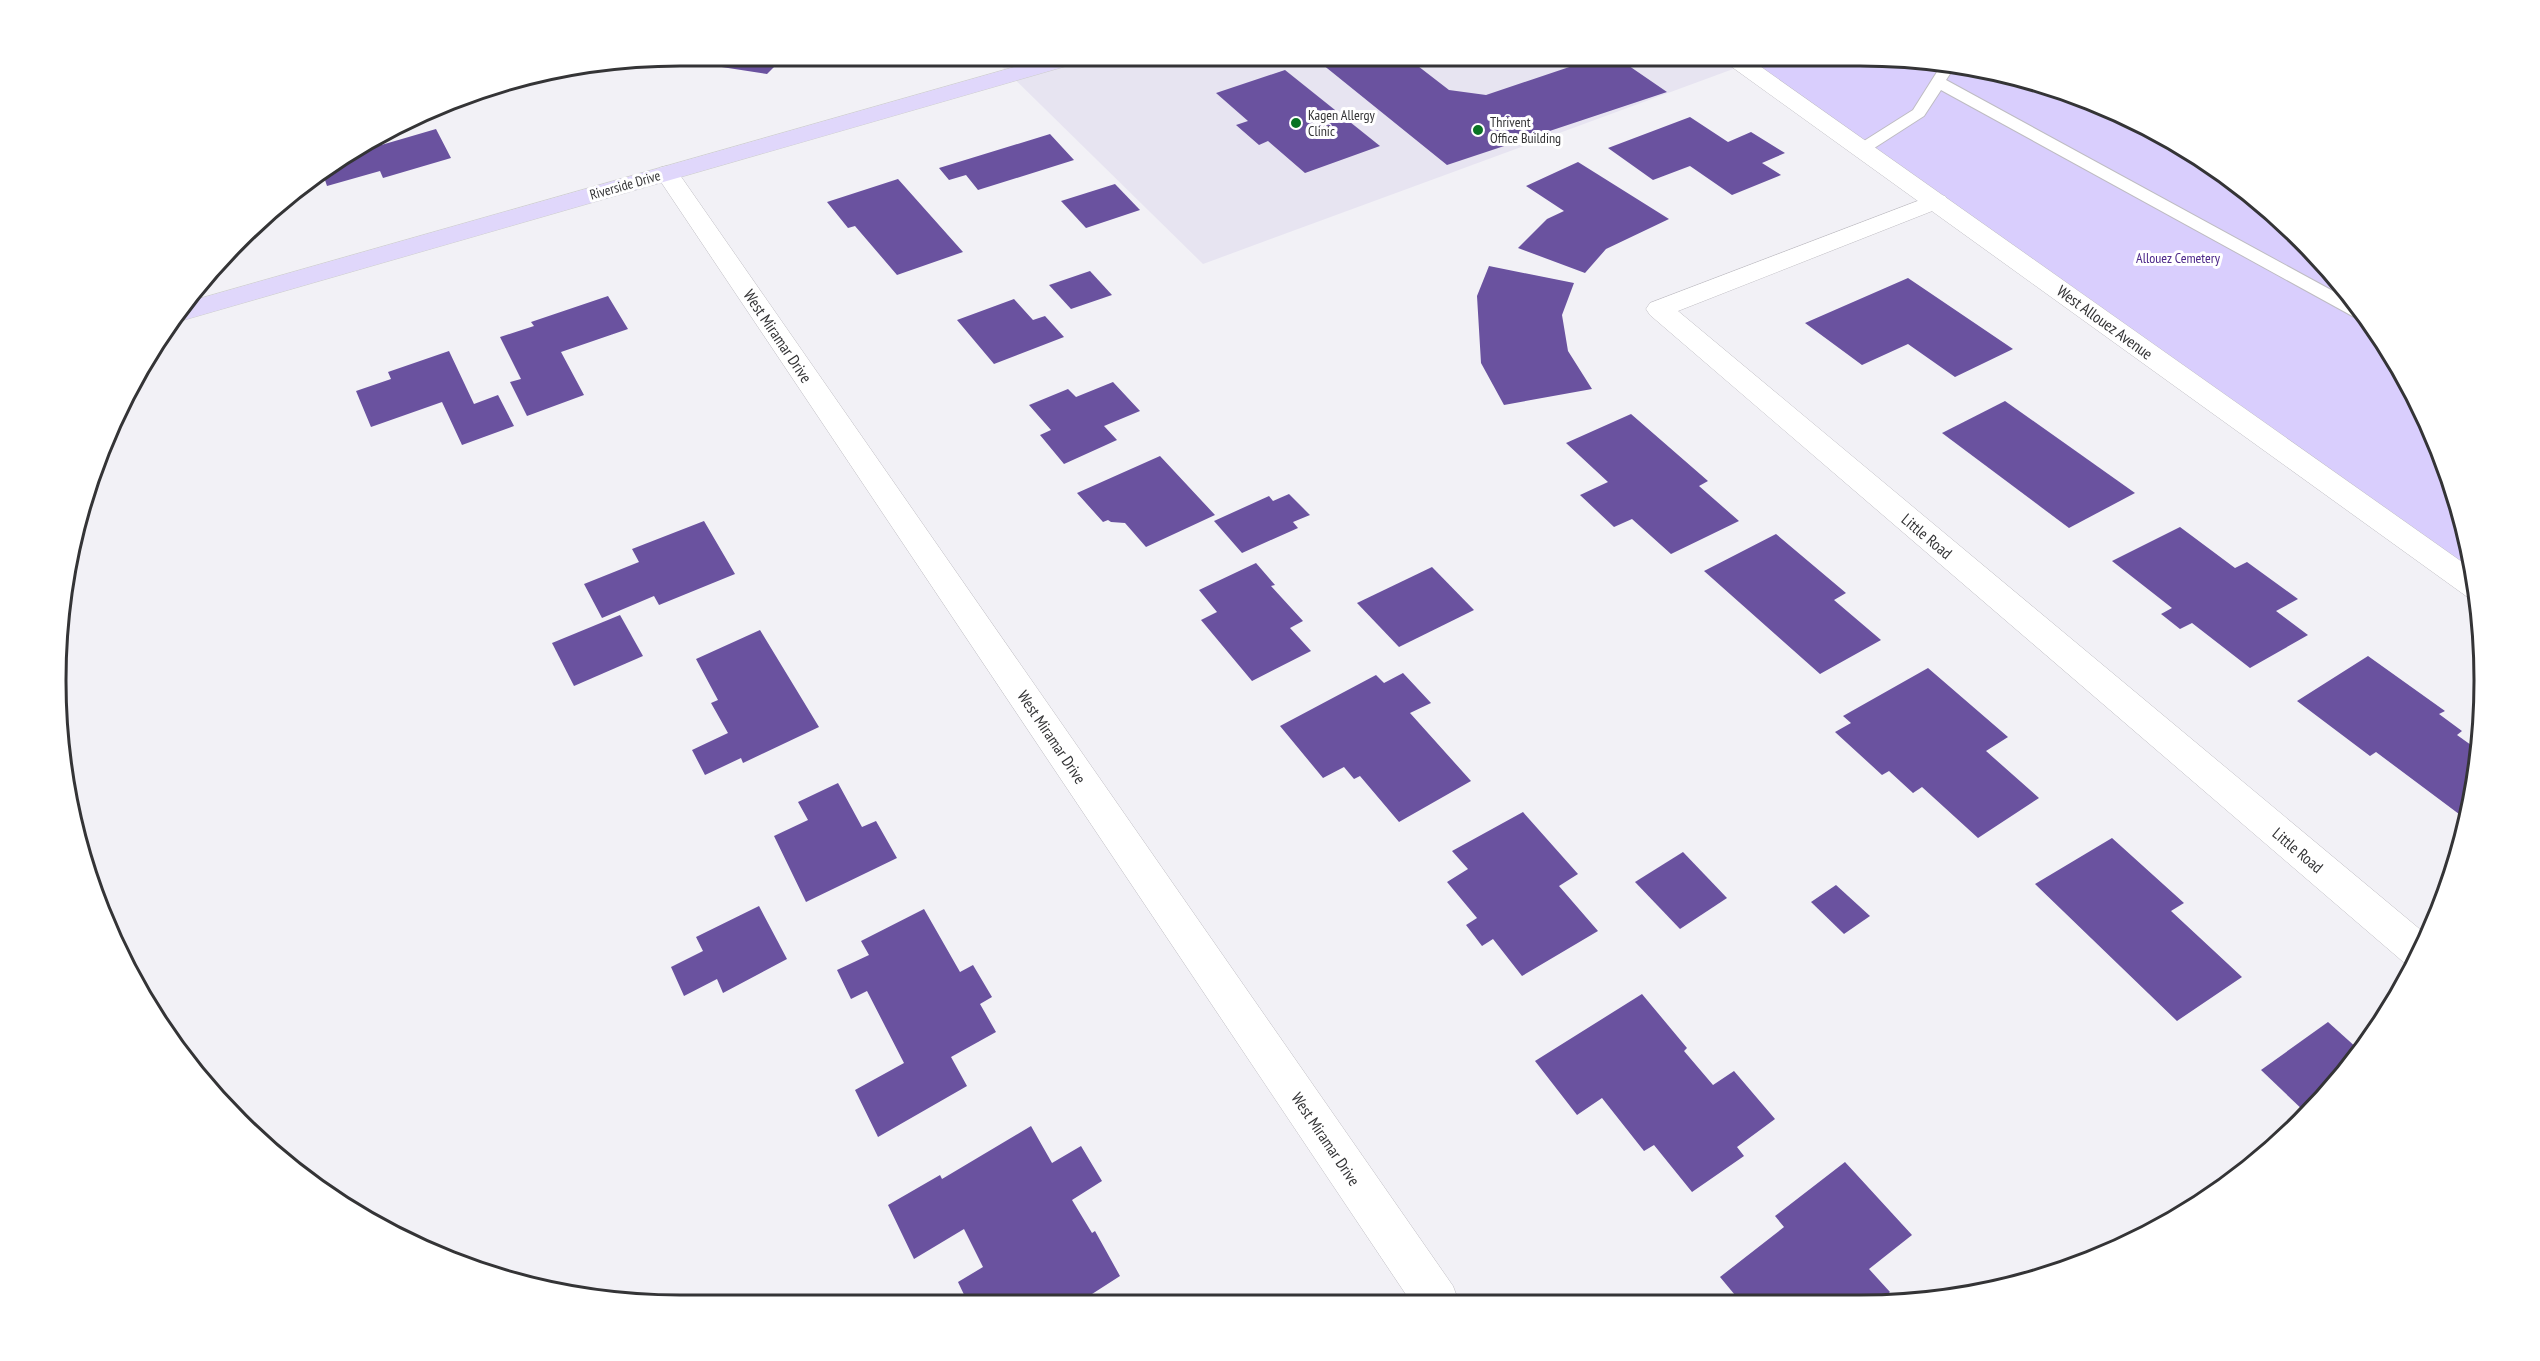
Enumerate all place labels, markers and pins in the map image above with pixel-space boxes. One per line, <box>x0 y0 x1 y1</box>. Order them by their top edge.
place label: Kagen Allergy Clinic <box>1308 106 1376 140</box>
place label: Thrivent Office Building <box>1490 113 1561 147</box>
marker: Kagen Allergy Clinic <box>1289 116 1303 130</box>
marker: Thrivent Office Building <box>1471 123 1485 137</box>

